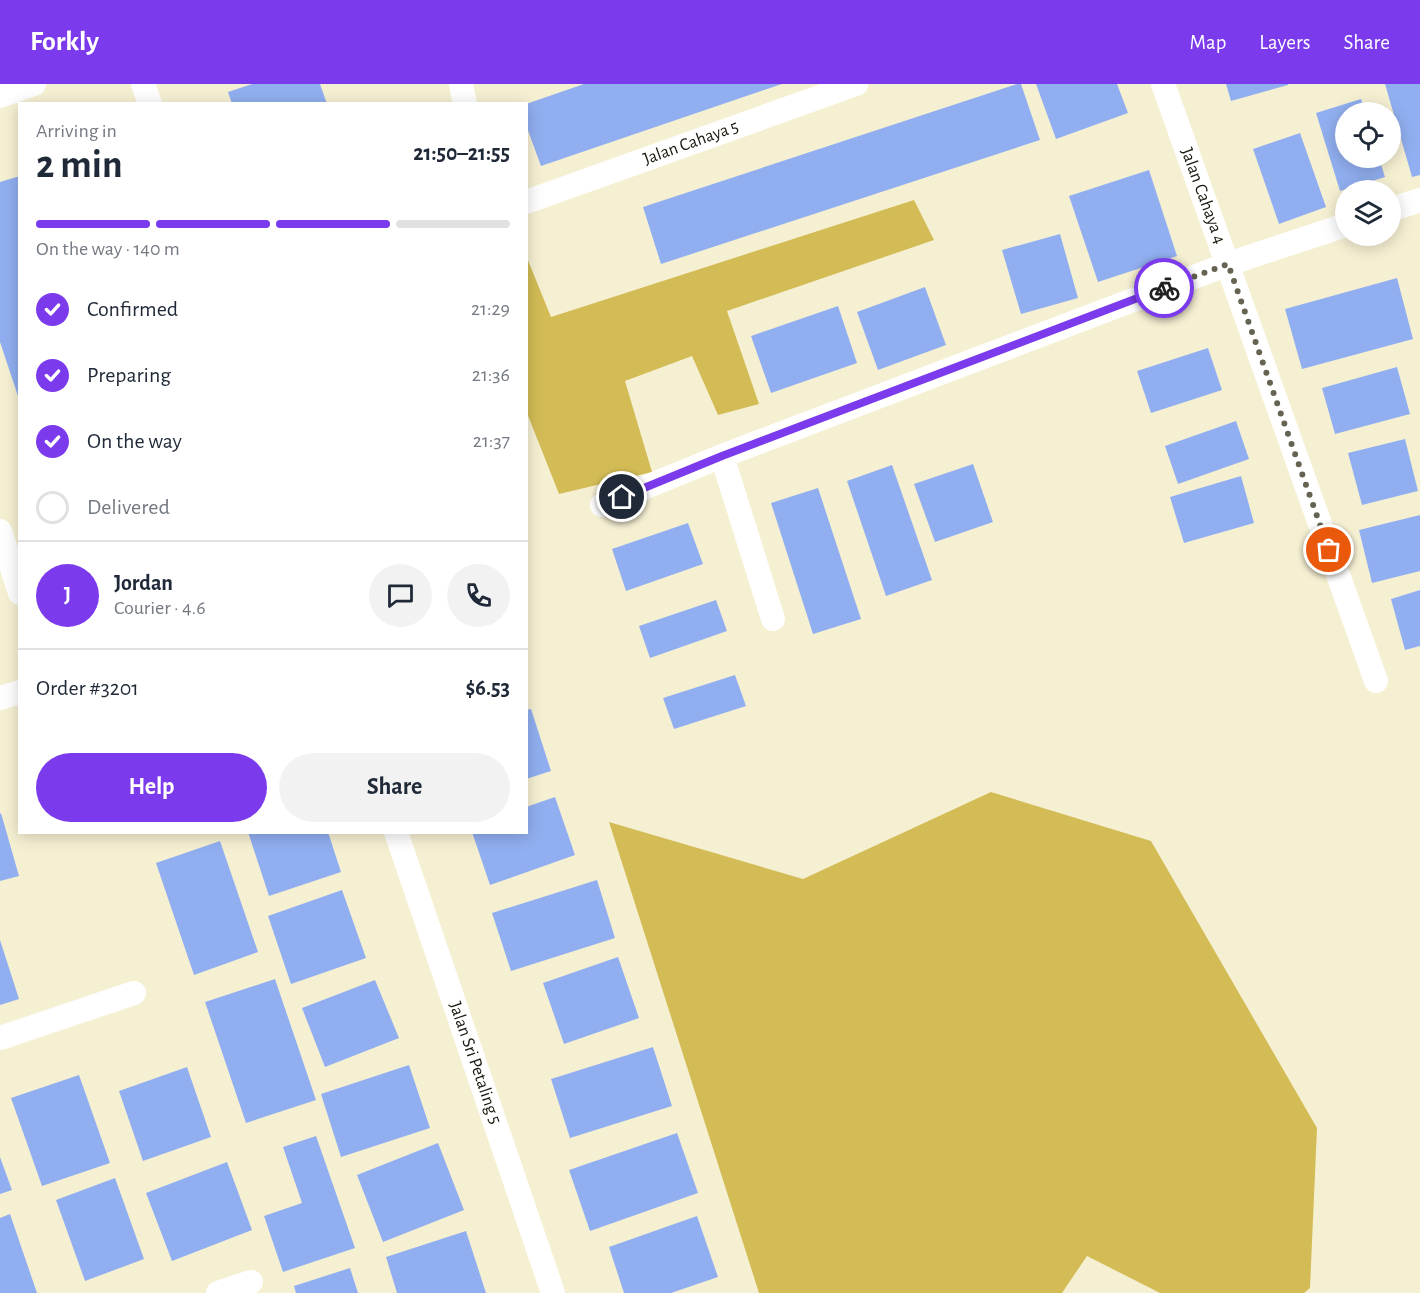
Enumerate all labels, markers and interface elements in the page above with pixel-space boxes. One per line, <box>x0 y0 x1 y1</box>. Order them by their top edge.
text: Forkly <box>30 28 99 56</box>
text: Map <box>1190 32 1226 53</box>
text: Layers <box>1259 32 1310 53</box>
text: Share <box>1343 32 1390 53</box>
map controls <box>1335 102 1401 246</box>
button: locate <box>1335 102 1401 168</box>
street label: Jalan Cahaya 5 <box>641 117 741 169</box>
text: Arriving in <box>36 121 117 141</box>
text: 21:50–21:55 <box>413 142 510 164</box>
text: 2 min <box>36 146 123 185</box>
street label: Jalan Cahaya 4 <box>1177 146 1229 247</box>
button: layers <box>1335 180 1401 246</box>
text: On the way · 140 m <box>36 239 180 259</box>
courier <box>1134 258 1194 318</box>
icon: bike <box>1148 272 1181 305</box>
icon: check <box>36 293 69 326</box>
text: Confirmed <box>87 298 178 320</box>
text: 21:29 <box>471 299 510 319</box>
icon: check <box>36 359 69 392</box>
text: Preparing <box>87 364 171 386</box>
text: 21:36 <box>472 365 510 385</box>
icon: check <box>36 425 69 458</box>
text: On the way <box>87 430 182 452</box>
text: 21:37 <box>473 431 510 451</box>
pin <box>596 471 647 522</box>
icon: home <box>605 480 638 513</box>
text: Delivered <box>87 496 170 518</box>
pin <box>1303 524 1354 575</box>
icon: bag <box>1312 533 1345 566</box>
button: chat <box>369 564 432 627</box>
button: phone <box>447 564 510 627</box>
text: Jordan <box>114 572 173 594</box>
text: J <box>64 584 71 606</box>
text: Courier · 4.6 <box>114 598 206 618</box>
text: Order #3201 <box>36 677 139 699</box>
text: $6.53 <box>465 677 510 699</box>
button: Help <box>36 753 267 822</box>
button: Share <box>279 753 510 822</box>
street label: Jalan Sri Petaling 5 <box>446 999 504 1127</box>

